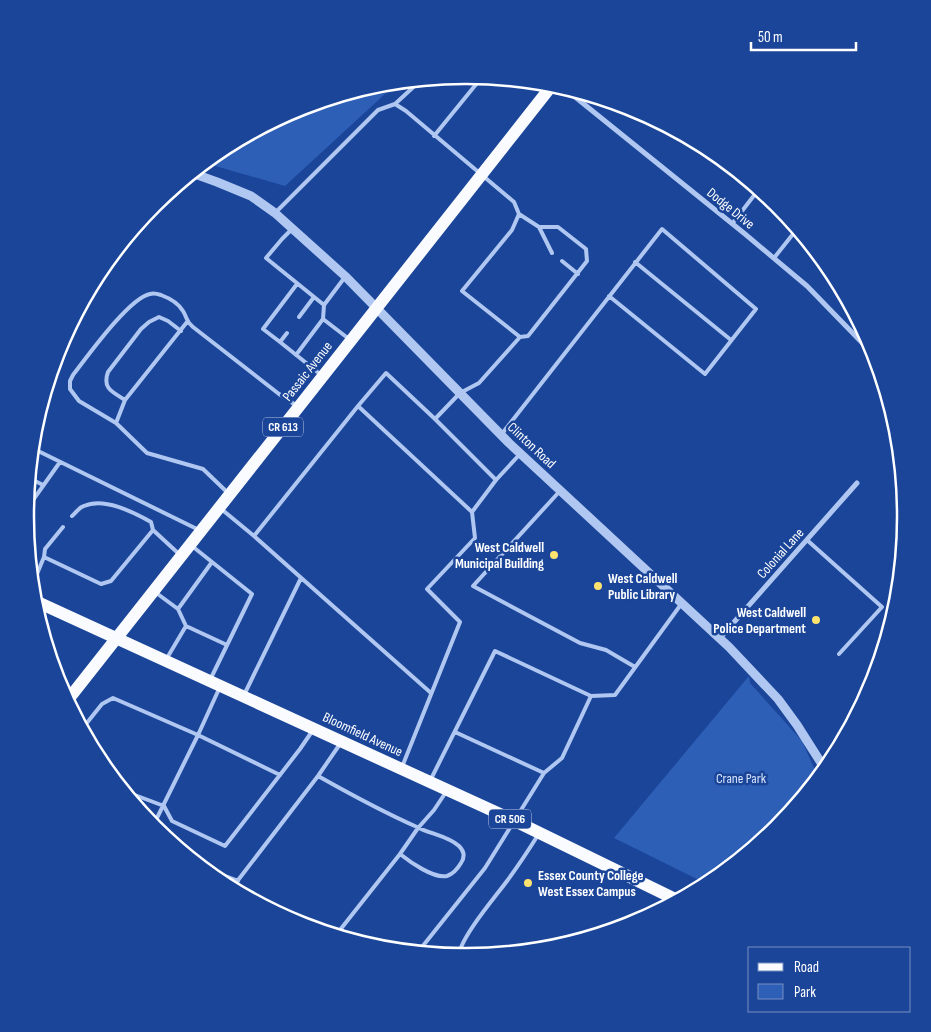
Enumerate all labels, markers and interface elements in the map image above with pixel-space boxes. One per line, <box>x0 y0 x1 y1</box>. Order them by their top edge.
scale bar <box>751 20 856 52</box>
text: 50 m <box>758 28 783 47</box>
street label: Dodge Drive <box>703 184 758 233</box>
street label: Passaic Avenue <box>279 338 336 405</box>
road number: CR 613 <box>263 418 303 437</box>
street label: Clinton Road <box>504 419 559 472</box>
street label: Colonial Lane <box>753 525 807 582</box>
place label: West Caldwell Municipal Building <box>455 539 544 572</box>
marker: West Caldwell Municipal Building <box>548 549 560 561</box>
place label: West Caldwell Public Library <box>608 570 678 603</box>
marker: West Caldwell Public Library <box>592 580 604 592</box>
place label: West Caldwell Police Department <box>713 604 806 637</box>
marker: West Caldwell Police Department <box>810 614 822 626</box>
street label: Bloomfield Avenue <box>320 709 405 760</box>
park label: Crane Park <box>716 770 767 787</box>
road number: CR 506 <box>489 810 531 829</box>
place label: Essex County College West Essex Campus <box>538 867 644 900</box>
marker: Essex County College West Essex Campus <box>522 877 534 889</box>
legend <box>748 947 911 1012</box>
text: Road <box>794 958 819 977</box>
text: Park <box>794 983 816 1002</box>

